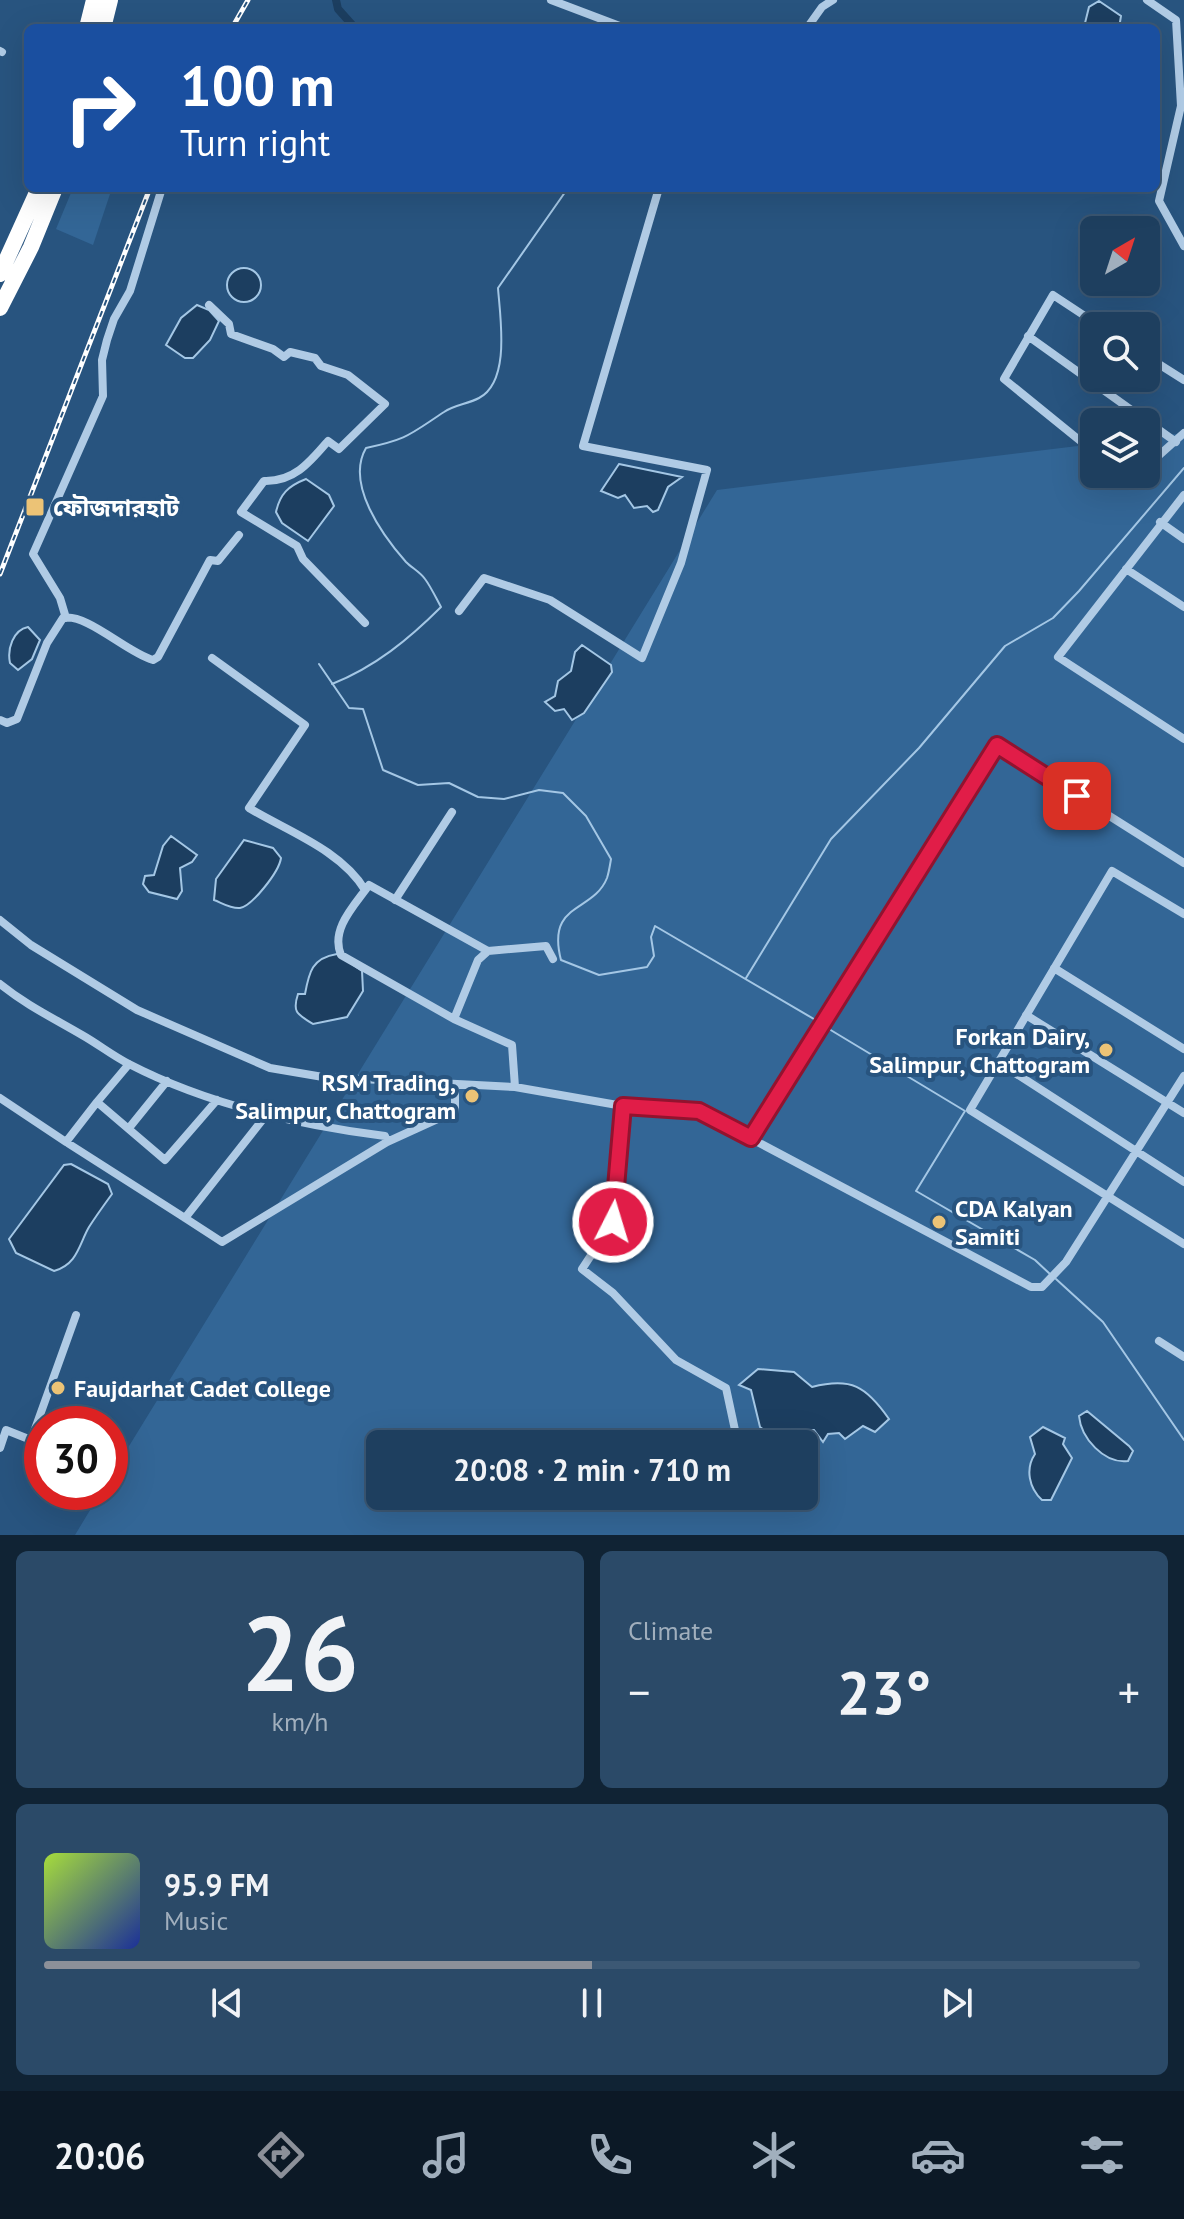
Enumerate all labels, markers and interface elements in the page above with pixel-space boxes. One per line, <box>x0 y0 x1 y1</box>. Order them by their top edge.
text: 100 m <box>180 49 335 121</box>
icon: right <box>48 56 152 160</box>
text: Turn right <box>180 119 330 166</box>
north arrow <box>1080 216 1160 296</box>
map controls <box>1080 216 1160 488</box>
button: search <box>1080 312 1160 392</box>
button: layers <box>1080 408 1160 488</box>
place label: ফৌজদারহাট <box>53 492 180 523</box>
marker: ফৌজদারহাট <box>24 496 46 518</box>
pin <box>1043 762 1111 830</box>
icon: arrive <box>1055 774 1099 818</box>
place label: Forkan Dairy, Salimpur, Chattogram <box>869 1021 1090 1080</box>
marker: Forkan Dairy, Salimpur, Chattogram <box>1097 1041 1115 1059</box>
place label: RSM Trading, Salimpur, Chattogram <box>235 1067 456 1126</box>
marker: RSM Trading, Salimpur, Chattogram <box>463 1087 481 1105</box>
position arrow <box>571 1180 655 1264</box>
place label: CDA Kalyan Samiti <box>955 1193 1073 1252</box>
marker: CDA Kalyan Samiti <box>930 1213 948 1231</box>
place label: Faujdarhat Cadet College <box>74 1373 331 1404</box>
marker: Faujdarhat Cadet College <box>49 1379 67 1397</box>
speed limit sign: 30 <box>24 1406 128 1510</box>
text: 20:08 · 2 min · 710 m <box>453 1450 731 1489</box>
text: 26 <box>241 1585 359 1720</box>
text: Climate <box>628 1614 713 1647</box>
text: 23° <box>837 1653 931 1731</box>
text: − <box>628 1663 650 1720</box>
text: + <box>1118 1663 1140 1720</box>
text: km/h <box>272 1705 329 1738</box>
text: 95.9 FM <box>164 1865 269 1904</box>
text: Music <box>164 1904 228 1937</box>
icon: previous <box>205 1981 249 2025</box>
icon: pause <box>570 1981 614 2025</box>
icon: next <box>935 1981 979 2025</box>
icon: directions <box>253 2127 309 2183</box>
icon: music <box>418 2127 474 2183</box>
icon: phone <box>582 2127 638 2183</box>
icon: climate <box>746 2127 802 2183</box>
icon: car <box>910 2127 966 2183</box>
icon: filters <box>1074 2127 1130 2183</box>
text: 20:06 <box>54 2132 145 2179</box>

